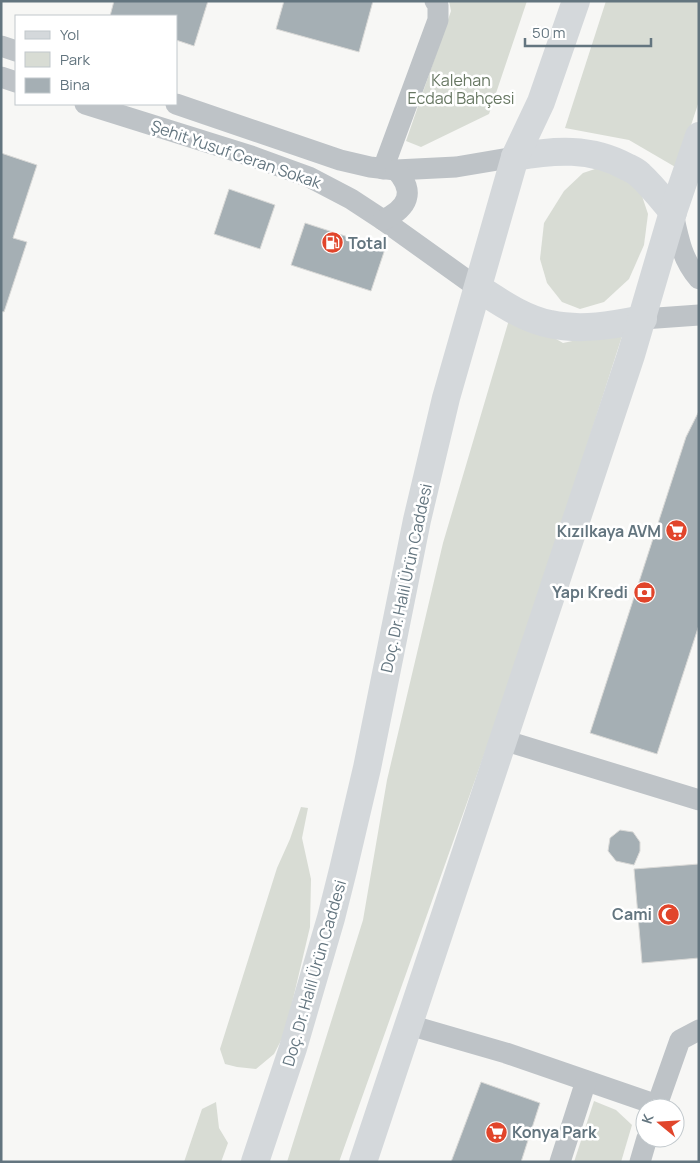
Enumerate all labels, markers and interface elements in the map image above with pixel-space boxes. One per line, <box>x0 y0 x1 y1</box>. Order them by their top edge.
legend <box>15 15 178 105</box>
scale bar <box>525 15 651 47</box>
text: 50 m <box>532 22 566 43</box>
text: Yol <box>60 24 80 45</box>
text: Park <box>60 49 90 70</box>
park label: Kalehan Ecdad Bahçesi <box>407 69 515 109</box>
text: Bina <box>60 74 90 95</box>
street label: Şehit Yusuf Ceran Sokak <box>148 115 325 194</box>
fuel station icon: Total <box>320 231 344 255</box>
place label: Total <box>348 232 387 254</box>
street label: Doç. Dr. Halil Ürün Caddesi <box>375 481 437 675</box>
supermarket icon: Kızılkaya AVM <box>665 519 689 543</box>
place label: Kızılkaya AVM <box>557 520 661 542</box>
bank icon: Yapı Kredi <box>632 580 656 604</box>
place label: Yapı Kredi <box>552 581 628 603</box>
street label: Doç. Dr. Halil Ürün Caddesi <box>277 877 351 1069</box>
mosque icon: Cami <box>656 902 680 926</box>
place label: Cami <box>612 903 652 925</box>
north arrow <box>635 1098 685 1148</box>
text: K <box>637 1111 658 1126</box>
supermarket icon: Konya Park <box>484 1120 508 1144</box>
place label: Konya Park <box>512 1121 597 1143</box>

